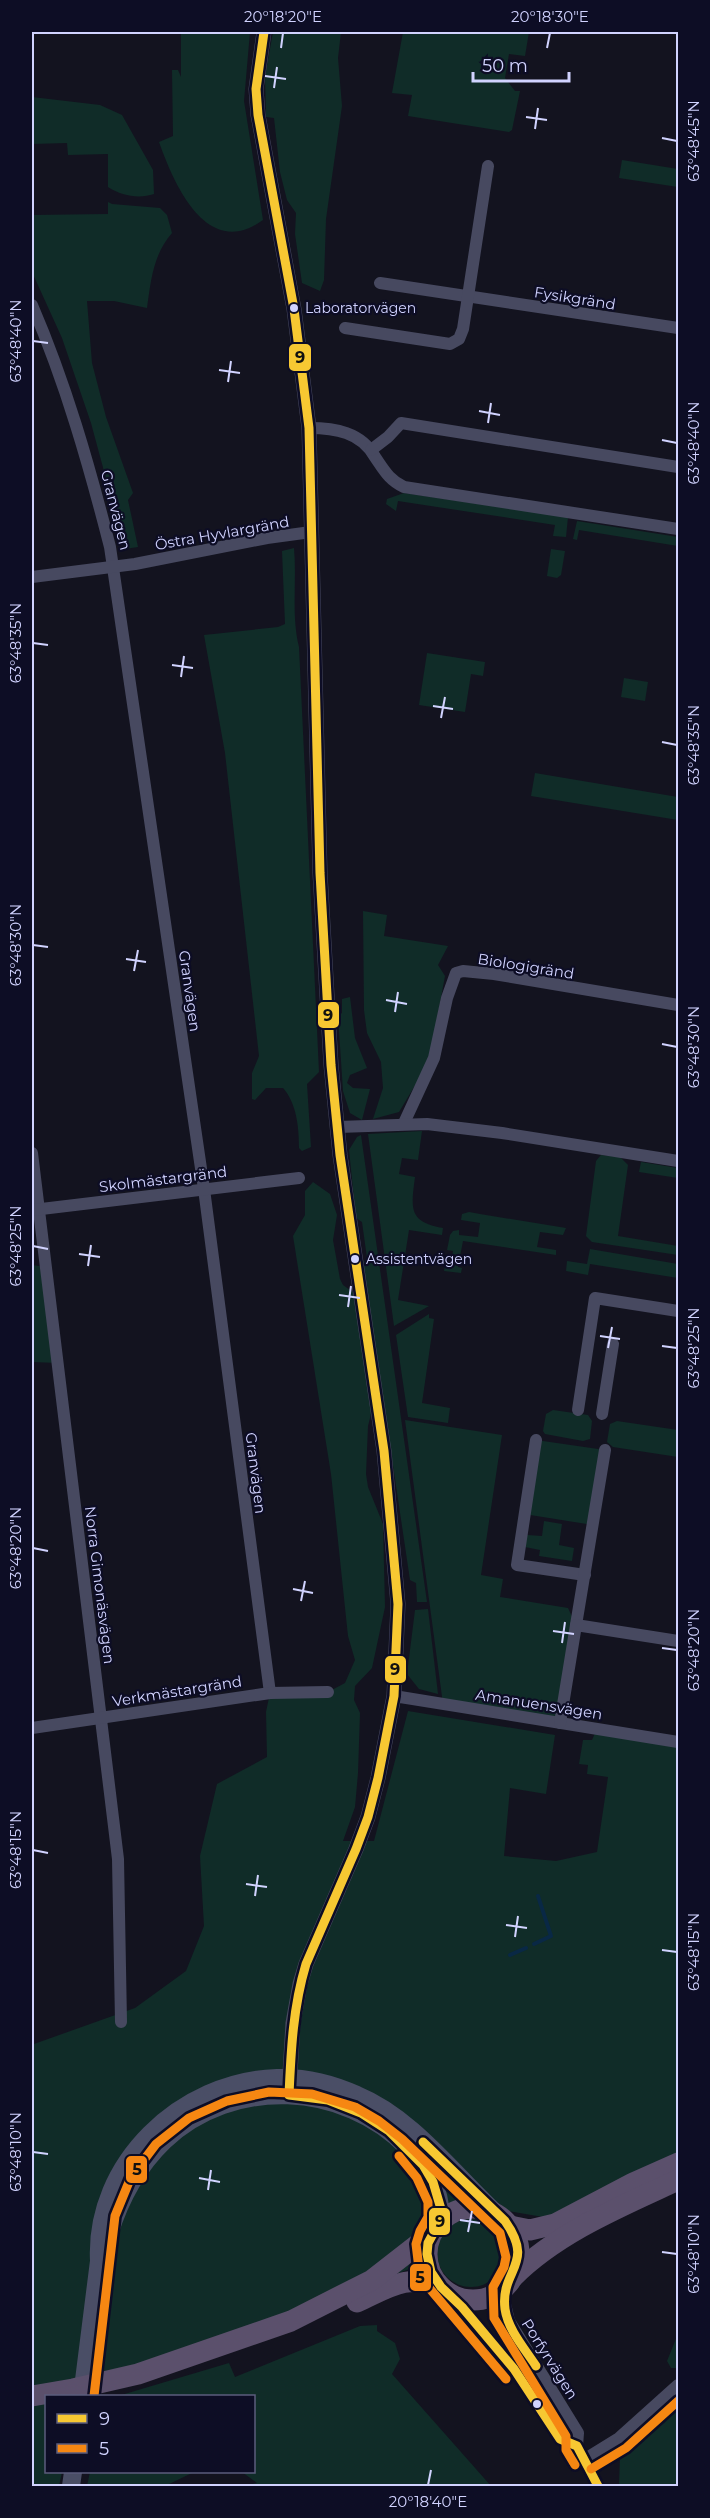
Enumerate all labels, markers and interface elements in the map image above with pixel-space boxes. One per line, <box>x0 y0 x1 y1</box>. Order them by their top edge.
text: 20°18'20"E <box>244 7 322 26</box>
text: 20°18'30"E <box>511 7 589 26</box>
scale bar <box>473 45 569 83</box>
text: 50 m <box>482 55 528 77</box>
text: 63°48'45"N <box>684 100 703 182</box>
street label: Fysikgränd <box>533 282 617 314</box>
place label: Laboratorvägen <box>305 299 416 317</box>
text: 63°48'40"N <box>6 300 25 382</box>
marker: Laboratorvägen <box>288 302 300 314</box>
line badge: 9 <box>288 343 312 372</box>
text: 9 <box>295 348 305 367</box>
text: 63°48'40"N <box>684 402 703 484</box>
street label: Granvägen <box>97 468 135 552</box>
street label: Östra Hyvlargränd <box>153 512 291 554</box>
text: 63°48'35"N <box>6 603 25 683</box>
text: 63°48'35"N <box>684 705 703 785</box>
text: 63°48'30"N <box>6 904 25 986</box>
street label: Granvägen <box>175 949 205 1033</box>
street label: Biologigränd <box>476 949 576 983</box>
line badge: 9 <box>317 1001 340 1029</box>
text: 9 <box>323 1006 333 1025</box>
text: 63°48'30"N <box>684 1006 703 1088</box>
street label: Skolmästargränd <box>98 1162 228 1196</box>
text: 63°48'25"N <box>6 1206 25 1286</box>
place label: Assistentvägen <box>366 1250 472 1268</box>
marker: Assistentvägen <box>349 1253 361 1265</box>
text: 63°48'25"N <box>684 1308 703 1388</box>
street label: Granvägen <box>242 1431 270 1515</box>
street label: Norra Gimonäsvägen <box>81 1505 119 1665</box>
text: 63°48'20"N <box>6 1507 25 1589</box>
text: 63°48'20"N <box>684 1609 703 1691</box>
line badge: 9 <box>384 1655 407 1684</box>
text: 9 <box>390 1660 400 1679</box>
street label: Verkmästargränd <box>111 1671 243 1711</box>
street label: Amanuensvägen <box>474 1685 604 1723</box>
text: 63°48'15"N <box>6 1811 25 1889</box>
text: 63°48'15"N <box>684 1913 703 1991</box>
text: 63°48'10"N <box>6 2112 25 2192</box>
line badge: 5 <box>125 2155 148 2184</box>
text: 5 <box>132 2160 142 2179</box>
line badge: 9 <box>428 2207 451 2236</box>
text: 9 <box>435 2212 445 2231</box>
text: 63°48'10"N <box>684 2214 703 2294</box>
line badge: 5 <box>409 2263 432 2292</box>
text: 5 <box>415 2268 425 2287</box>
street label: Porfyrvägen <box>518 2315 582 2403</box>
legend <box>45 2395 255 2473</box>
unlabelled marker <box>531 2398 543 2410</box>
text: 9 <box>99 2408 110 2430</box>
text: 5 <box>99 2438 109 2460</box>
text: 20°18'40"E <box>389 2492 467 2511</box>

